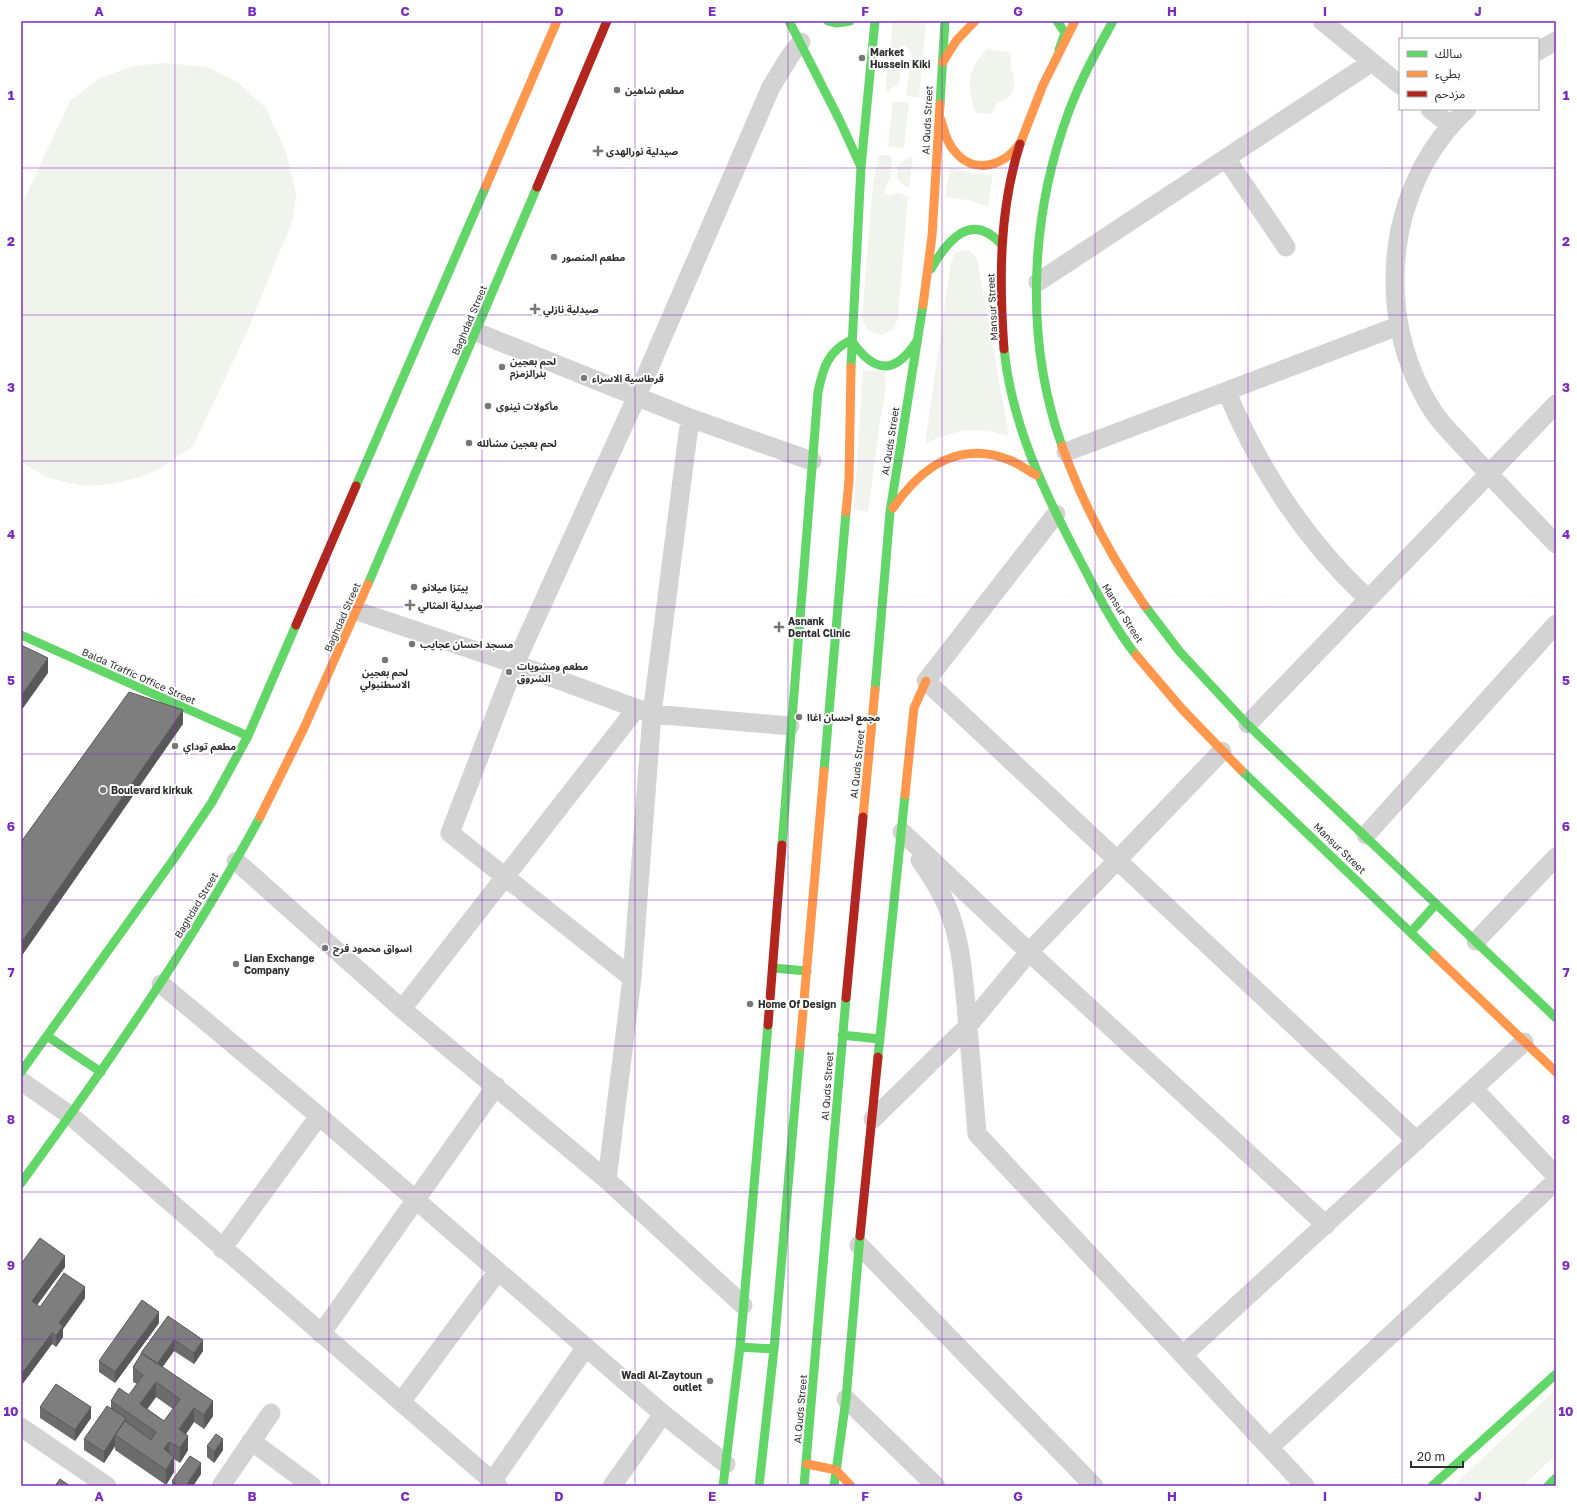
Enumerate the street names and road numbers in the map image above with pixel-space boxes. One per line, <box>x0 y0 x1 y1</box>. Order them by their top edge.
street label: Al Quds Street <box>919 85 935 155</box>
street label: Mansur Street <box>984 273 1000 341</box>
street label: Baghdad Street <box>449 283 489 357</box>
street label: Al Quds Street <box>879 406 901 476</box>
street label: Baghdad Street <box>321 580 363 654</box>
street label: Mansur Street <box>1100 581 1146 645</box>
street label: Balda Traffic Office Street <box>80 645 198 707</box>
street label: Al Quds Street <box>847 729 867 799</box>
street label: Mansur Street <box>1311 820 1369 876</box>
street label: Baghdad Street <box>172 870 220 940</box>
street label: Al Quds Street <box>819 1051 835 1121</box>
street label: Al Quds Street <box>791 1374 809 1444</box>

